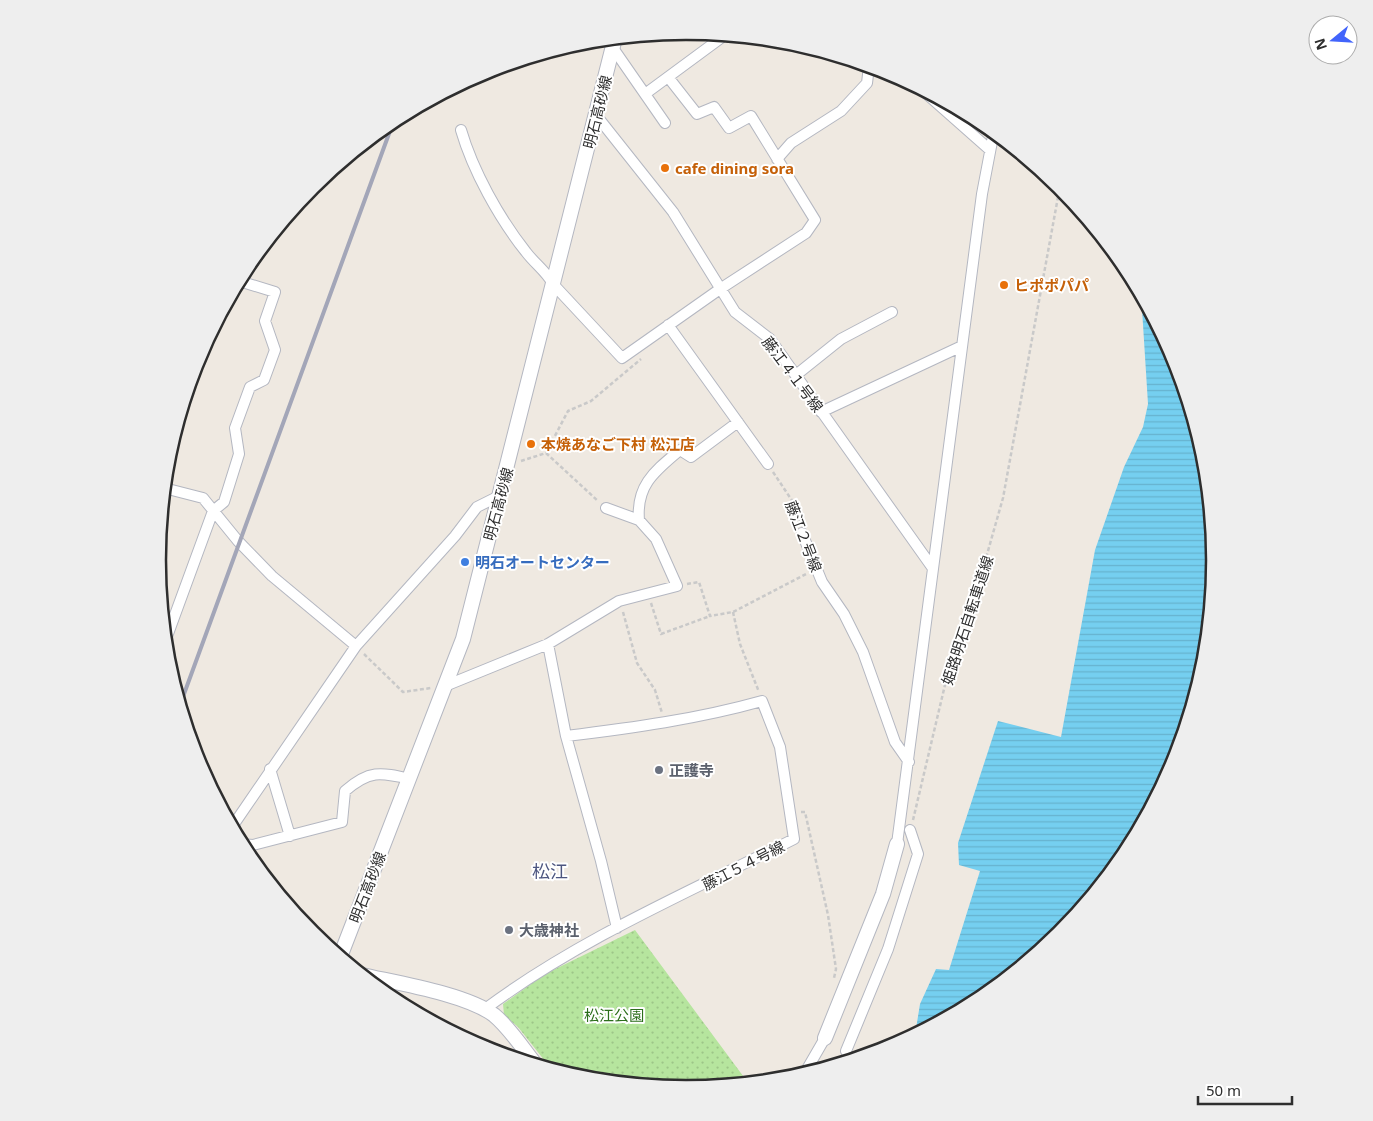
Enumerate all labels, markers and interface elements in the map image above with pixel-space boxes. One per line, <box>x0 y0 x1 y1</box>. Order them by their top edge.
north arrow <box>1308 15 1358 65</box>
text: N <box>1309 36 1331 53</box>
street label: 明石高砂線 <box>578 73 616 151</box>
place label: cafe dining sora <box>675 158 794 178</box>
marker: cafe dining sora <box>659 162 671 174</box>
place label: ヒポポパパ <box>1014 275 1089 295</box>
marker: ヒポポパパ <box>998 279 1010 291</box>
street label: 藤江４１号線 <box>758 332 828 416</box>
place label: 本焼あなご下村 松江店 <box>541 434 695 454</box>
marker: 本焼あなご下村 松江店 <box>525 438 537 450</box>
street label: 明石高砂線 <box>479 465 517 543</box>
street label: 藤江２号線 <box>781 497 827 575</box>
place label: 明石オートセンター <box>475 552 610 572</box>
street label: 姫路明石自転車道線 <box>937 553 997 687</box>
marker: 明石オートセンター <box>459 556 471 568</box>
place label: 正護寺 <box>669 760 714 780</box>
marker: 正護寺 <box>653 764 665 776</box>
street label: 藤江５４号線 <box>698 836 788 894</box>
street label: 明石高砂線 <box>344 848 390 926</box>
district label: 松江 <box>532 859 568 883</box>
place label: 大歳神社 <box>519 920 579 940</box>
marker: 大歳神社 <box>503 924 515 936</box>
park label: 松江公園 <box>584 1005 644 1025</box>
scale bar <box>1198 1074 1292 1106</box>
text: 50 m <box>1206 1080 1241 1100</box>

